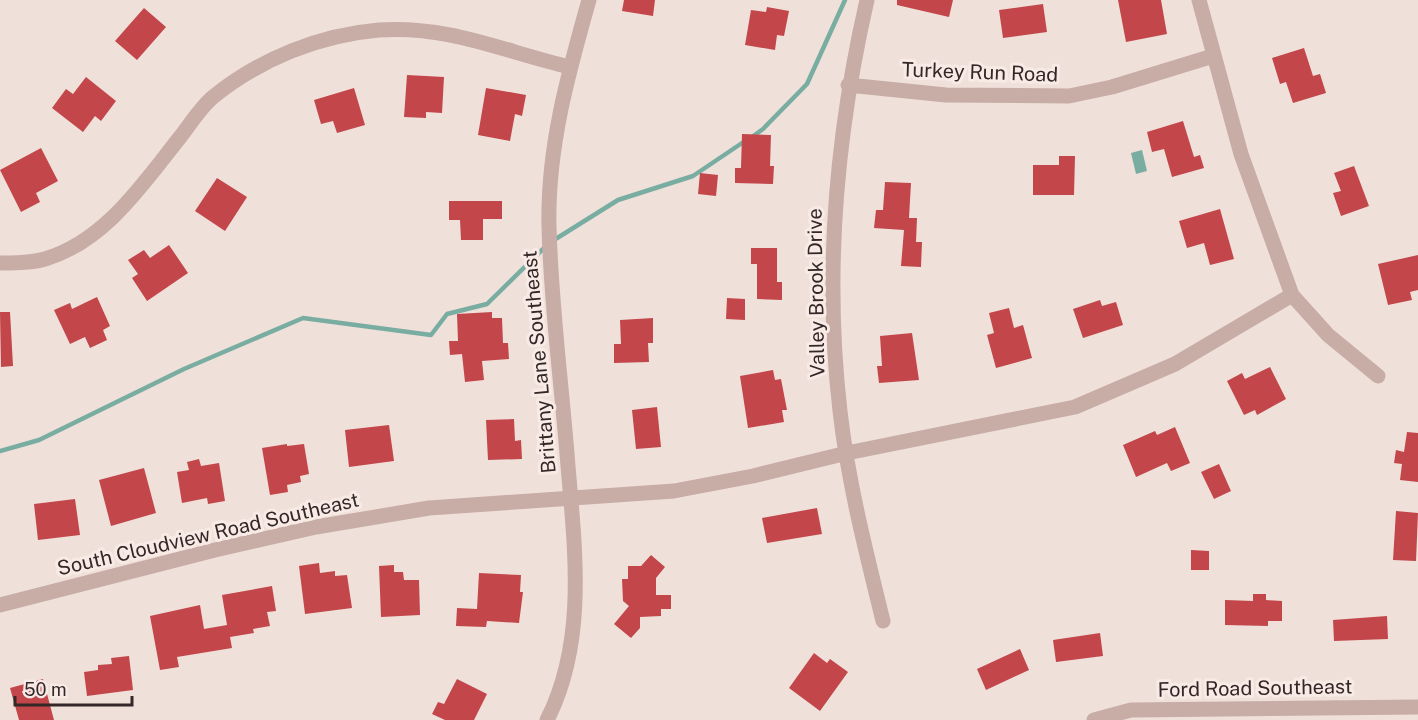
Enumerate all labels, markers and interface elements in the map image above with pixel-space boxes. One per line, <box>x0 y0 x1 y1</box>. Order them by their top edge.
street label: Turkey Run Road <box>901 57 1059 87</box>
street label: Valley Brook Drive <box>803 208 829 378</box>
street label: Brittany Lane Southeast <box>517 250 561 474</box>
street label: South Cloudview Road Southeast <box>55 488 361 580</box>
scale bar <box>15 669 132 707</box>
street label: Ford Road Southeast <box>1157 674 1353 702</box>
text: 50 m <box>24 679 67 700</box>

